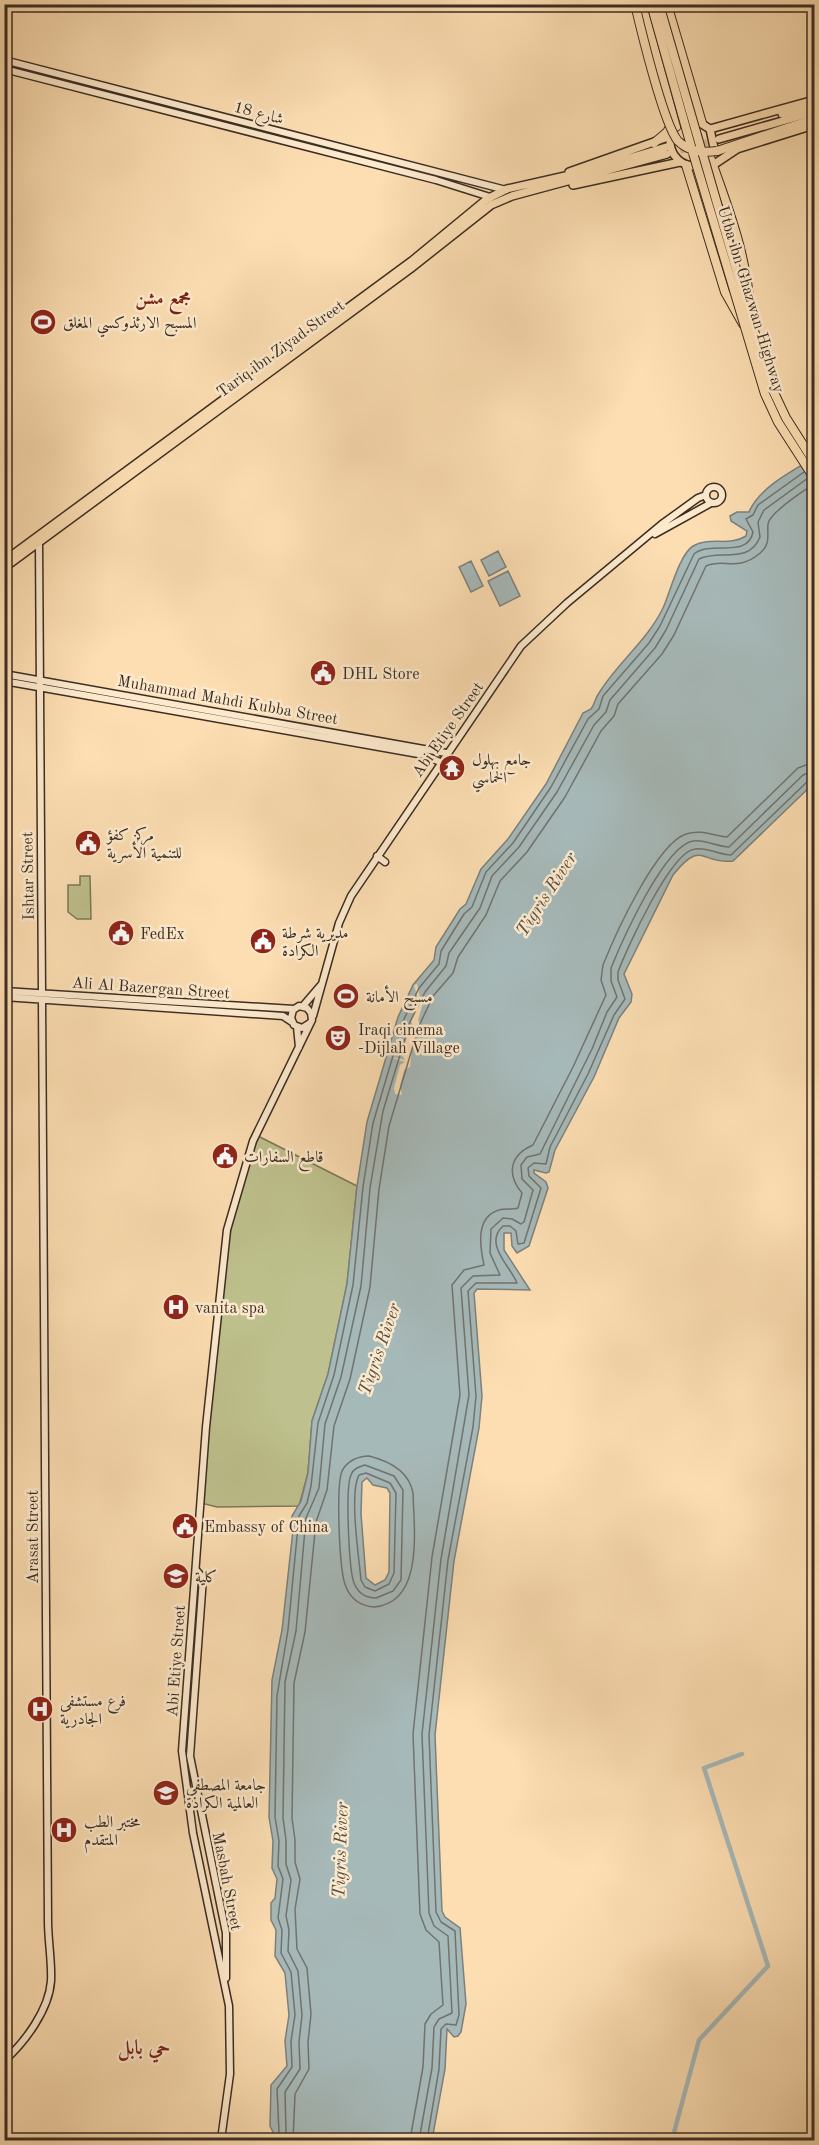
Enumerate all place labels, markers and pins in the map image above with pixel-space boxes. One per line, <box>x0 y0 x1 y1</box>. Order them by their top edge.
sports icon: المسبح الارثذوكسي المغلق <box>28 307 58 337</box>
place label: المسبح الارثذوكسي المغلق <box>63 315 196 338</box>
public building icon: DHL Store <box>308 658 338 688</box>
place label: DHL Store <box>342 667 420 683</box>
temple icon: جامع بهلول الخماسي <box>437 753 467 783</box>
place label: جامع بهلول الخماسي <box>472 753 531 793</box>
place label: مركز كفؤ للتنمية الأسرية <box>105 826 182 863</box>
public building icon: مركز كفؤ للتنمية الأسرية <box>73 828 103 858</box>
public building icon: FedEx <box>106 918 136 948</box>
public building icon: مديرية شرطة الكرادة <box>248 926 278 956</box>
place label: مديرية شرطة الكرادة <box>282 926 348 961</box>
place label: FedEx <box>140 927 185 943</box>
sports icon: مسبح الأمانة <box>331 981 361 1011</box>
place label: مسبح الأمانة <box>366 985 433 1011</box>
theatre icon: Iraqi cinema -Dijlah Village <box>323 1023 353 1053</box>
place label: Iraqi cinema -Dijlah Village <box>358 1023 460 1057</box>
public building icon: قاطع السفارات <box>210 1141 240 1171</box>
place label: قاطع السفارات <box>244 1150 324 1172</box>
hospital icon: vanita spa <box>161 1292 191 1322</box>
place label: vanita spa <box>195 1301 265 1317</box>
public building icon: Embassy of China <box>170 1511 200 1541</box>
place label: Embassy of China <box>204 1520 329 1536</box>
school or university icon: كلية <box>161 1561 191 1591</box>
place label: كلية <box>195 1569 217 1586</box>
hospital icon: فرع مستشفى الجادرية <box>25 1694 55 1724</box>
place label: فرع مستشفى الجادرية <box>60 1694 126 1729</box>
school or university icon: جامعة المصطفى العالمية الكرادة <box>151 1778 181 1808</box>
place label: جامعة المصطفى العالمية الكرادة <box>186 1778 266 1813</box>
hospital icon: مختبر الطب المتقدم <box>49 1815 79 1845</box>
place label: مختبر الطب المتقدم <box>84 1815 140 1854</box>

